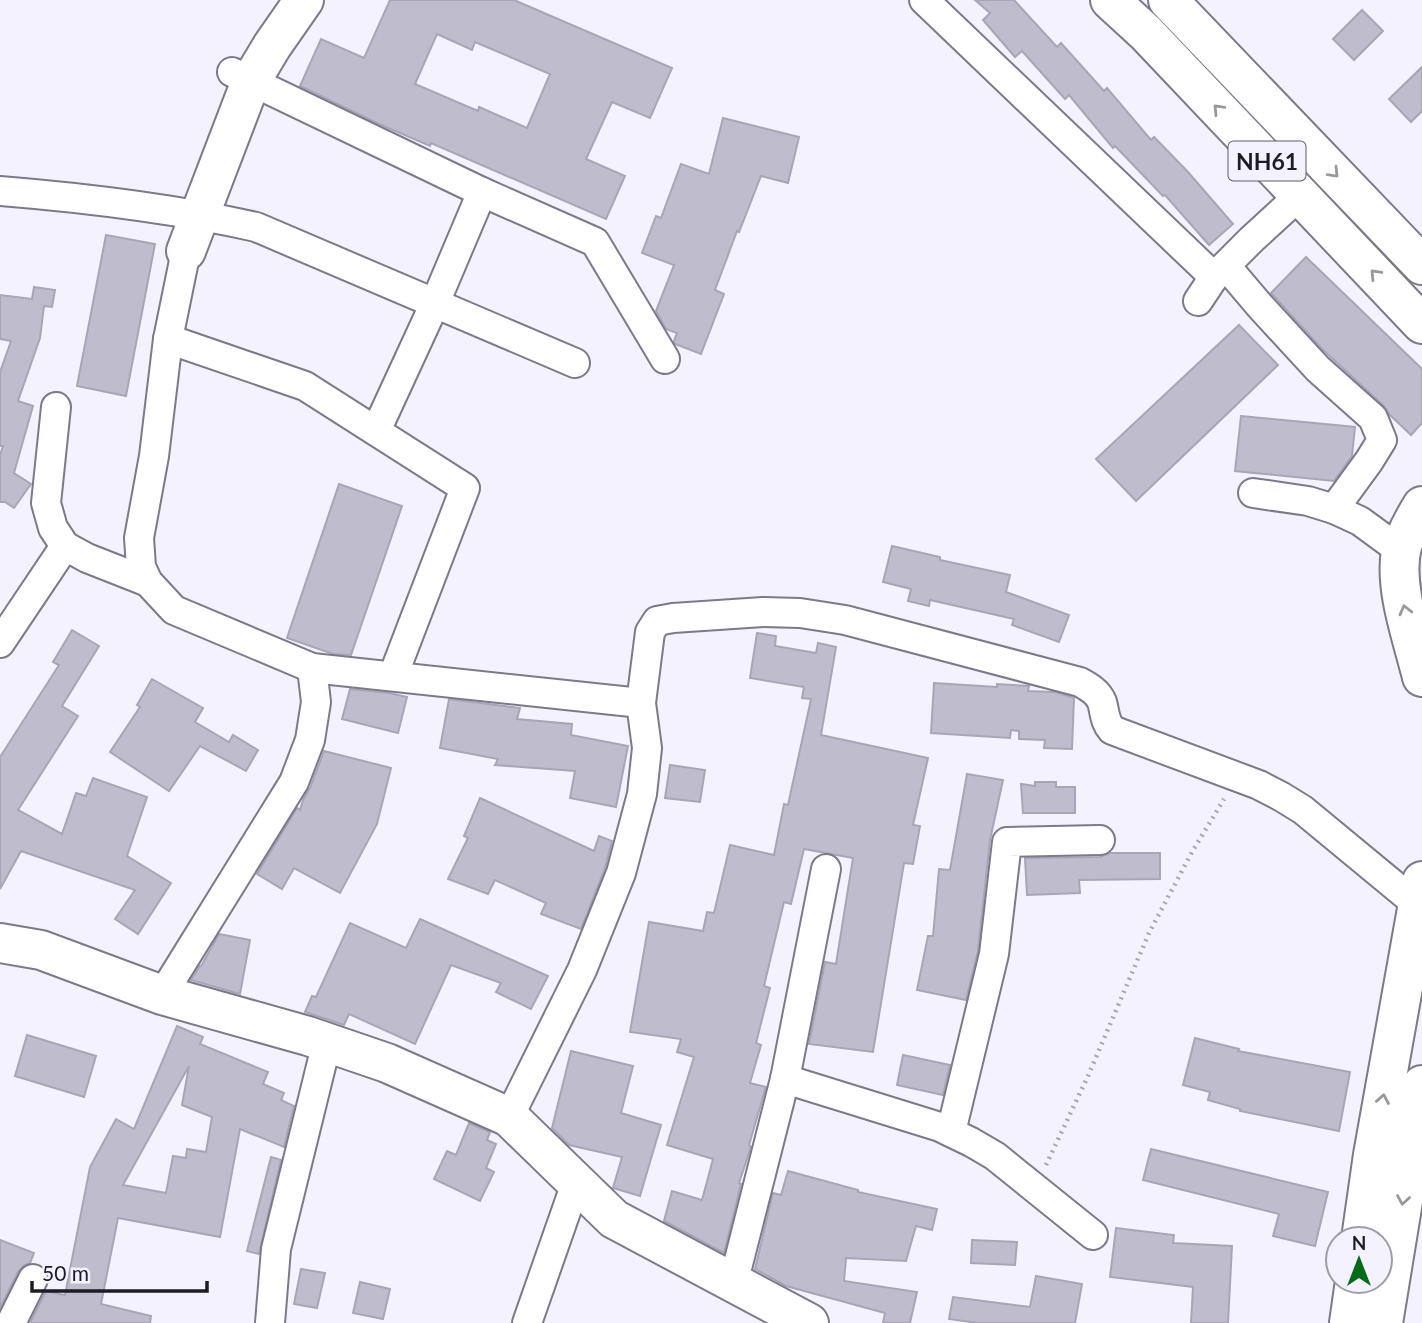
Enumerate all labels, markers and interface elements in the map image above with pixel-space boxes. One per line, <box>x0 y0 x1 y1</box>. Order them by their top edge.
one-way arrow <box>1214 104 1227 117</box>
road number: NH61 <box>1228 142 1306 180</box>
one-way arrow <box>1326 165 1339 178</box>
one-way arrow <box>1371 269 1383 282</box>
one-way arrow <box>1399 605 1413 617</box>
one-way arrow <box>1375 1093 1390 1105</box>
one-way arrow <box>1395 1194 1410 1206</box>
north arrow <box>1324 1225 1394 1295</box>
text: N <box>1352 1231 1366 1254</box>
scale bar <box>32 1250 206 1294</box>
text: 50 m <box>42 1260 89 1285</box>

